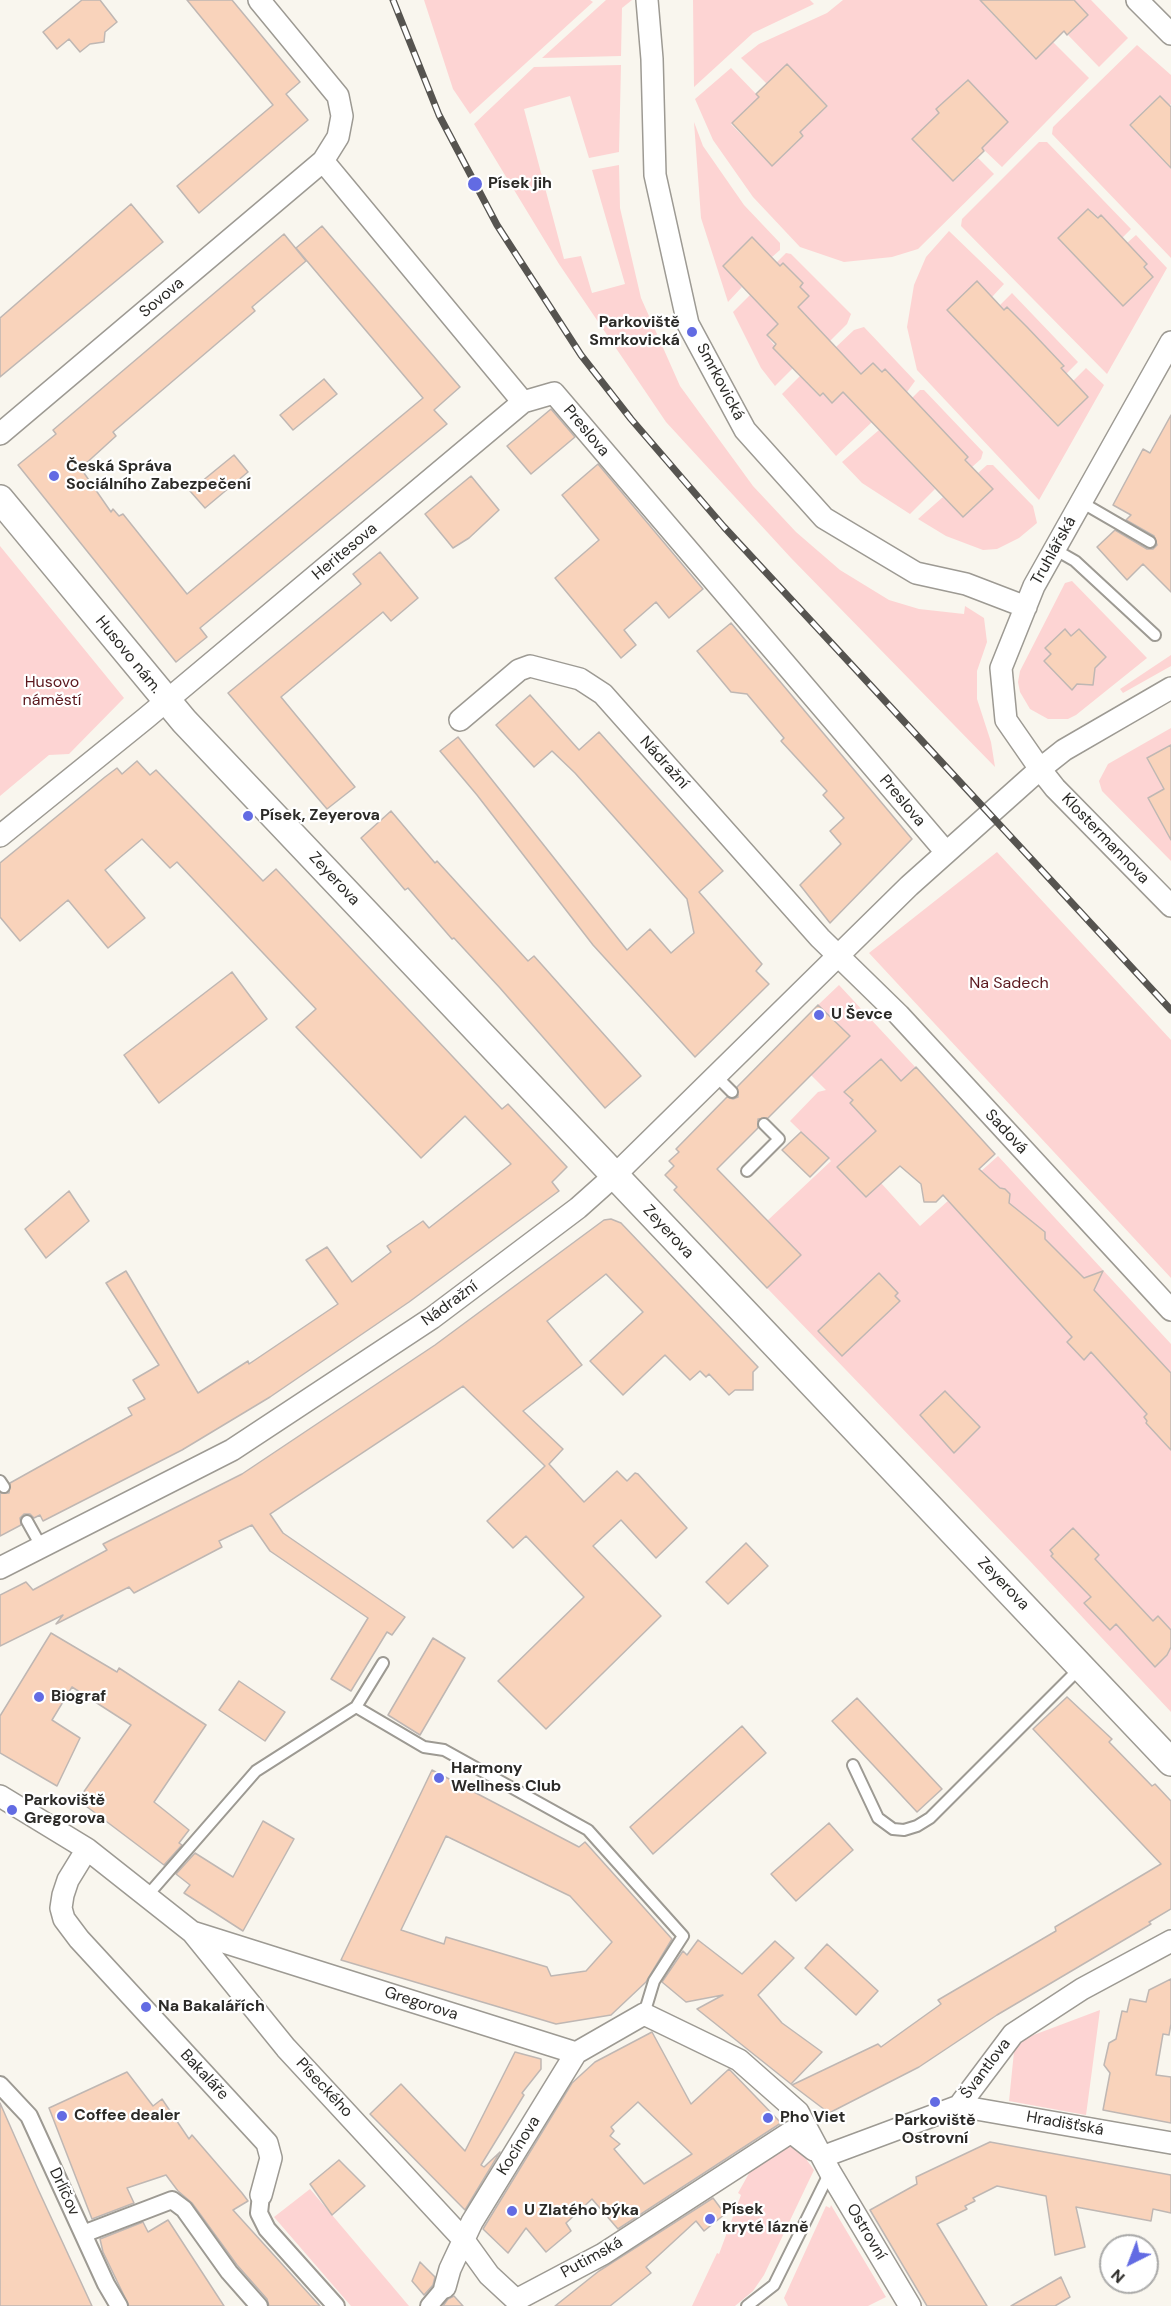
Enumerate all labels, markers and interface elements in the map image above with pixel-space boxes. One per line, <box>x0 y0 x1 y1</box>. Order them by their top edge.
place label: Písek jih <box>488 174 552 194</box>
marker: Písek jih <box>466 175 484 193</box>
street label: Sovova <box>136 274 188 322</box>
place label: Parkoviště Smrkovická <box>589 313 680 351</box>
marker: Parkoviště Smrkovická <box>685 325 699 339</box>
street label: Smrkovická <box>692 340 748 424</box>
street label: Preslova <box>559 401 613 461</box>
place label: Česká Správa Sociálního Zabezpečení <box>66 457 251 495</box>
marker: Česká Správa Sociálního Zabezpečení <box>47 469 61 483</box>
street label: Truhlářská <box>1027 513 1081 589</box>
street label: Heritesova <box>309 519 381 585</box>
street label: Husovo nám. <box>91 612 165 698</box>
park label: Husovo náměstí <box>23 673 81 711</box>
street label: Nádražní <box>635 733 693 793</box>
street label: Preslova <box>875 771 929 831</box>
street label: Klostermannova <box>1057 790 1153 888</box>
place label: Písek, Zeyerova <box>260 806 380 826</box>
marker: Písek, Zeyerova <box>241 809 255 823</box>
street label: Zeyerova <box>304 848 364 910</box>
park label: Na Sadech <box>969 974 1049 994</box>
place label: U Ševce <box>831 1005 893 1025</box>
marker: U Ševce <box>812 1008 826 1022</box>
street label: Sadová <box>981 1106 1031 1158</box>
street label: Zeyerova <box>638 1201 698 1263</box>
street label: Nádražní <box>418 1277 482 1331</box>
street label: Zeyerova <box>973 1554 1033 1614</box>
place label: Biograf <box>51 1687 106 1707</box>
marker: Biograf <box>32 1690 46 1704</box>
place label: Harmony Wellness Club <box>451 1759 561 1797</box>
marker: Harmony Wellness Club <box>432 1771 446 1785</box>
place label: Parkoviště Gregorova <box>24 1791 105 1829</box>
marker: Parkoviště Gregorova <box>5 1803 19 1817</box>
street label: Gregorova <box>382 1983 460 2025</box>
place label: Na Bakalářích <box>158 1997 265 2017</box>
marker: Na Bakalářích <box>139 2000 153 2014</box>
street label: Švantlova <box>957 2035 1015 2103</box>
street label: Bakaláře <box>176 2046 232 2104</box>
street label: Píseckého <box>292 2054 356 2122</box>
marker: Parkoviště Ostrovní <box>928 2095 942 2109</box>
place label: Coffee dealer <box>74 2106 180 2126</box>
place label: Pho Viet <box>780 2108 845 2128</box>
street label: Hradišťská <box>1025 2108 1105 2140</box>
marker: Coffee dealer <box>55 2109 69 2123</box>
marker: Pho Viet <box>761 2111 775 2125</box>
place label: Parkoviště Ostrovní <box>894 2111 976 2149</box>
street label: Kocínova <box>493 2113 545 2179</box>
street label: Drlíčov <box>45 2165 83 2219</box>
place label: Písek kryté lázně <box>722 2200 809 2238</box>
street label: Ostrovní <box>842 2200 890 2264</box>
place label: U Zlatého býka <box>524 2201 639 2221</box>
marker: U Zlatého býka <box>505 2204 519 2218</box>
marker: Písek kryté lázně <box>703 2212 717 2226</box>
street label: Putimská <box>558 2233 626 2283</box>
north arrow <box>1099 2234 1159 2294</box>
text: N <box>1107 2265 1129 2288</box>

